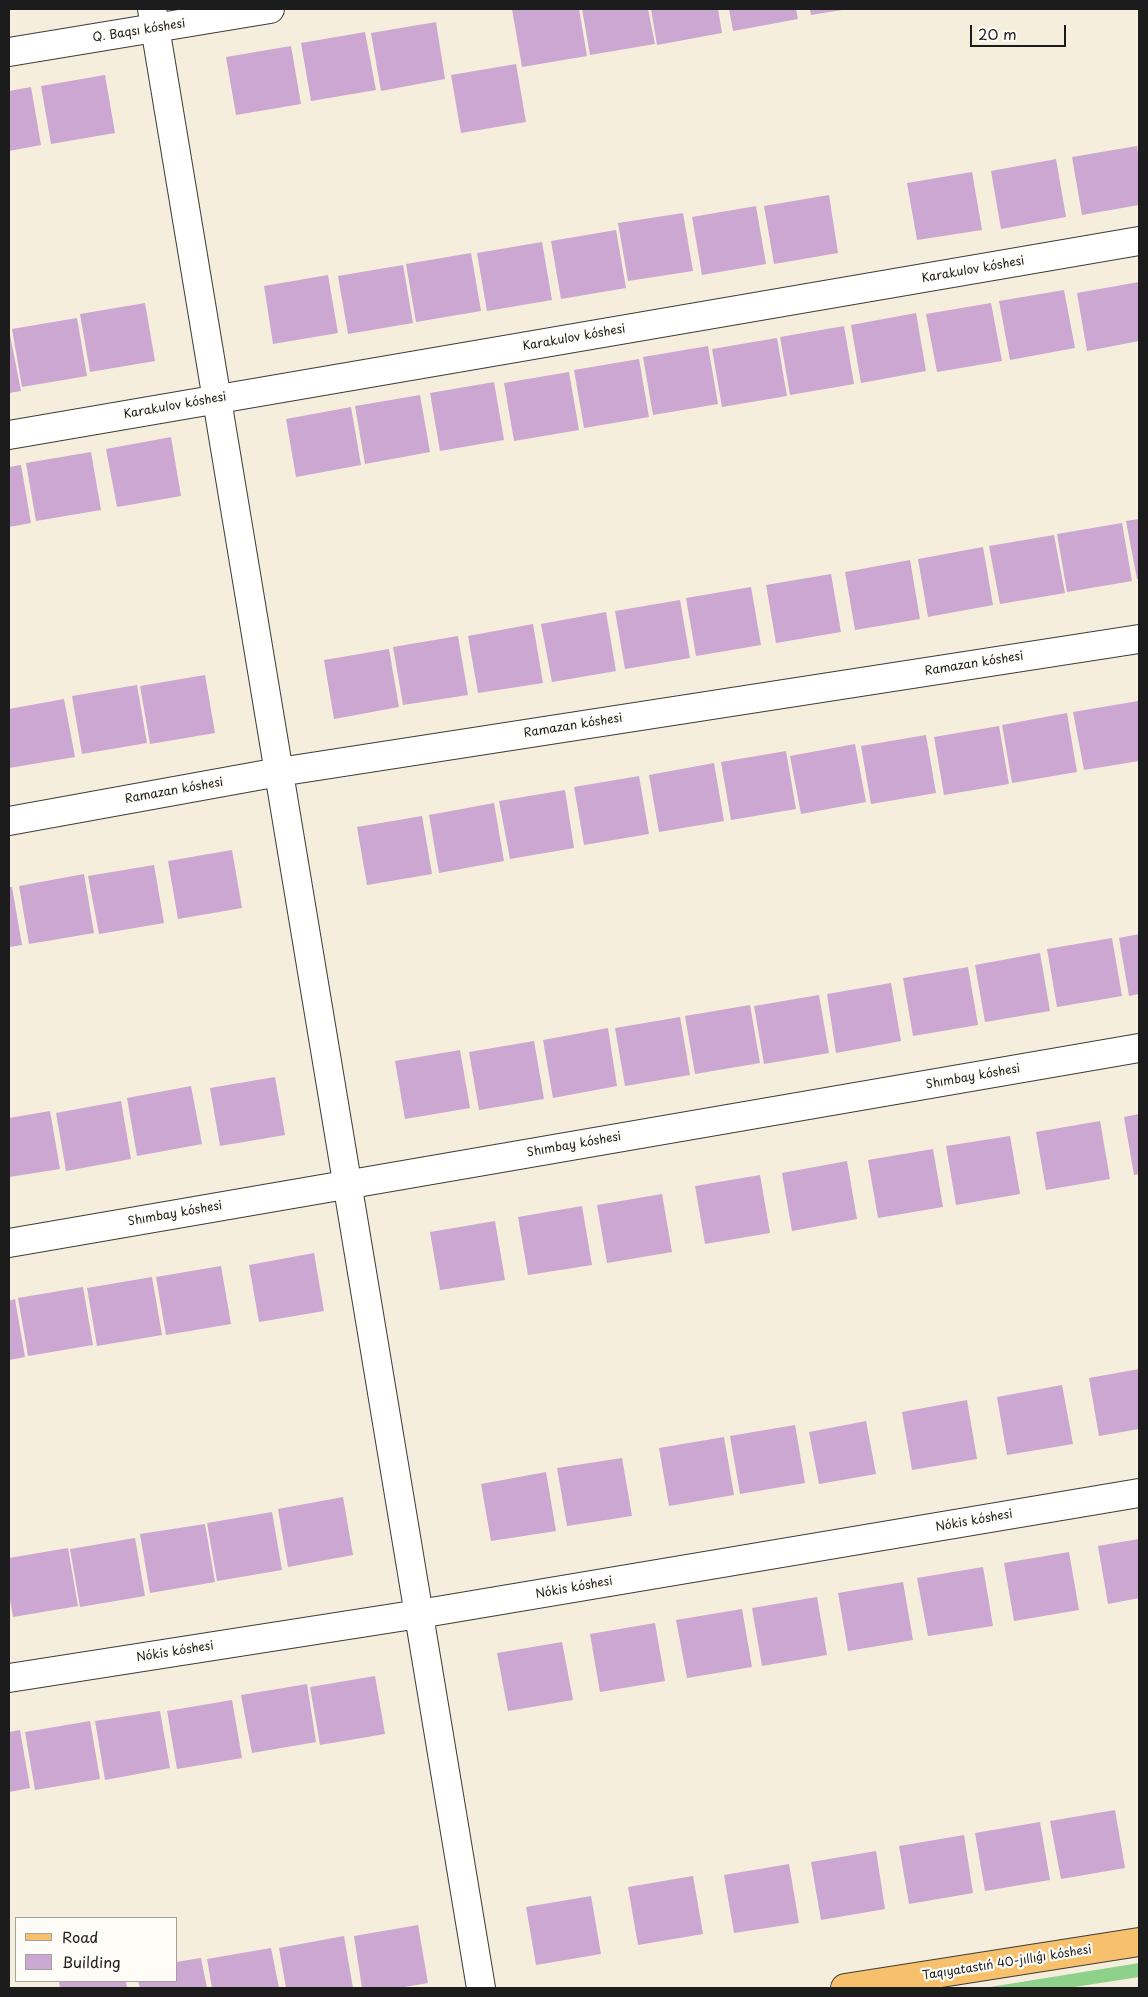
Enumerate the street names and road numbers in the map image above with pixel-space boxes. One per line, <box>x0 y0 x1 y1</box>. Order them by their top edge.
street label: Q. Baqsı kóshesi <box>92 17 186 45</box>
street label: Karakulov kóshesi <box>920 254 1026 286</box>
street label: Karakulov kóshesi <box>521 322 627 354</box>
street label: Karakulov kóshesi <box>122 390 228 422</box>
street label: Ramazan kóshesi <box>924 649 1024 679</box>
street label: Ramazan kóshesi <box>523 711 623 741</box>
street label: Ramazan kóshesi <box>124 775 224 807</box>
street label: Shımbay kóshesi <box>925 1062 1021 1092</box>
street label: Shımbay kóshesi <box>526 1130 622 1160</box>
street label: Shımbay kóshesi <box>127 1199 223 1229</box>
street label: Nókis kóshesi <box>934 1507 1014 1535</box>
street label: Nókis kóshesi <box>534 1574 614 1602</box>
street label: Nókis kóshesi <box>135 1639 215 1665</box>
street label: Taqıyatastıń 40-jıllıǵı kóshesi <box>921 1943 1093 1983</box>

